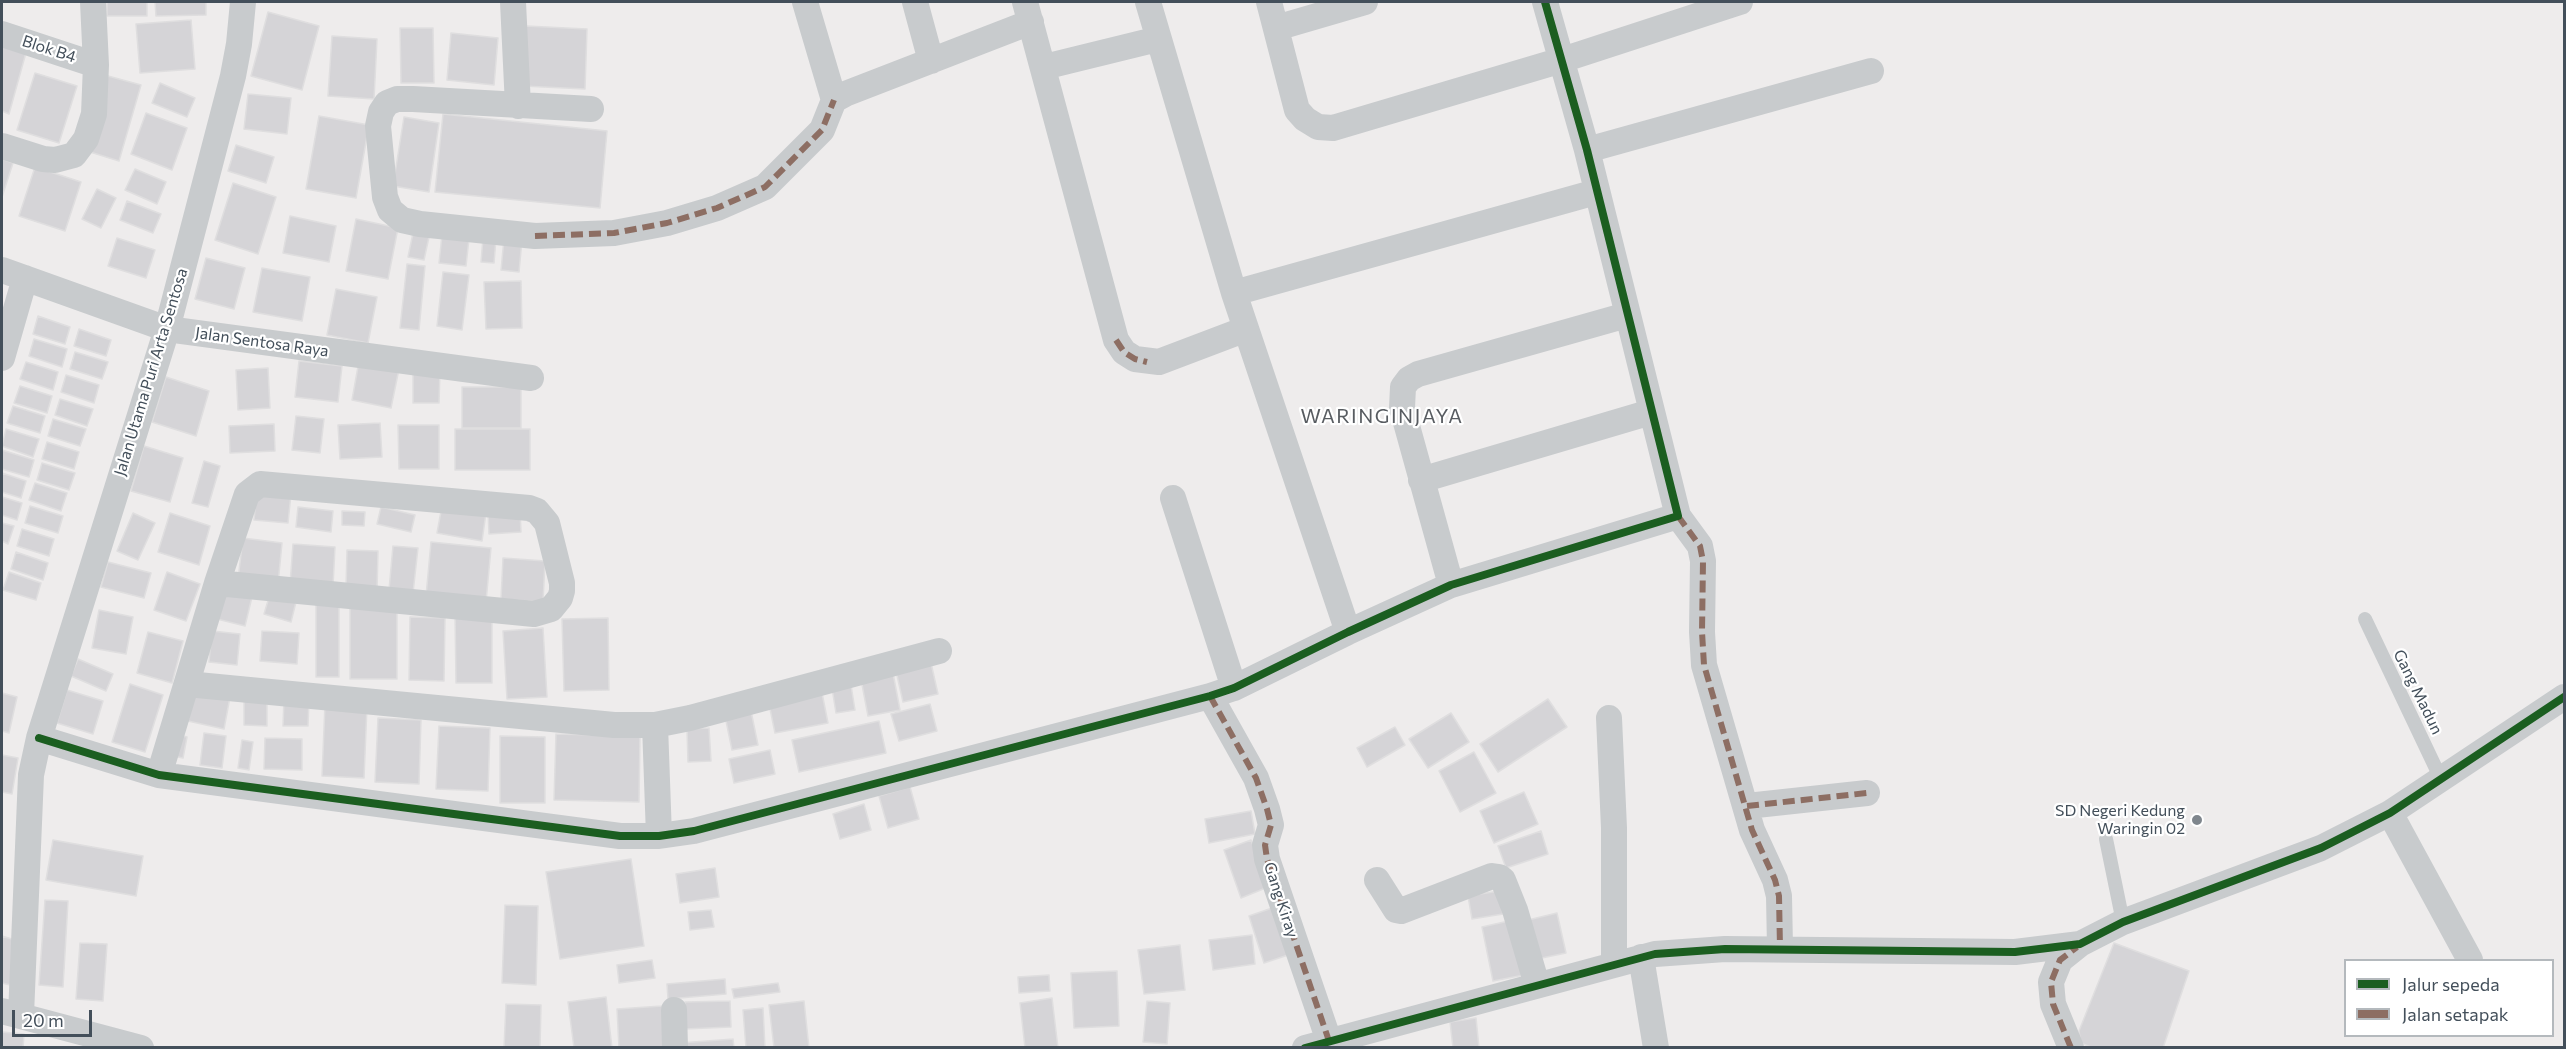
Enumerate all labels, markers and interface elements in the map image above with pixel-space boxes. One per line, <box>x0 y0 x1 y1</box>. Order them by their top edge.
street label: Blok B4 <box>20 31 78 67</box>
street label: Jalan Utama Puri Arta Sentosa <box>110 266 192 478</box>
street label: Jalan Sentosa Raya <box>194 323 330 361</box>
district label: WARINGINJAYA <box>1300 404 1464 428</box>
street label: Gang Madun <box>2389 647 2447 737</box>
place label: SD Negeri Kedung Waringin 02 <box>2055 801 2185 839</box>
marker: SD Negeri Kedung Waringin 02 <box>2190 813 2204 827</box>
street label: Gang Kiray <box>1260 860 1302 940</box>
legend <box>2344 959 2554 1037</box>
text: Jalur sepeda <box>2402 973 2500 995</box>
scale bar <box>15 998 94 1036</box>
text: Jalan setapak <box>2402 1003 2509 1025</box>
text: 20 m <box>23 1009 64 1031</box>

